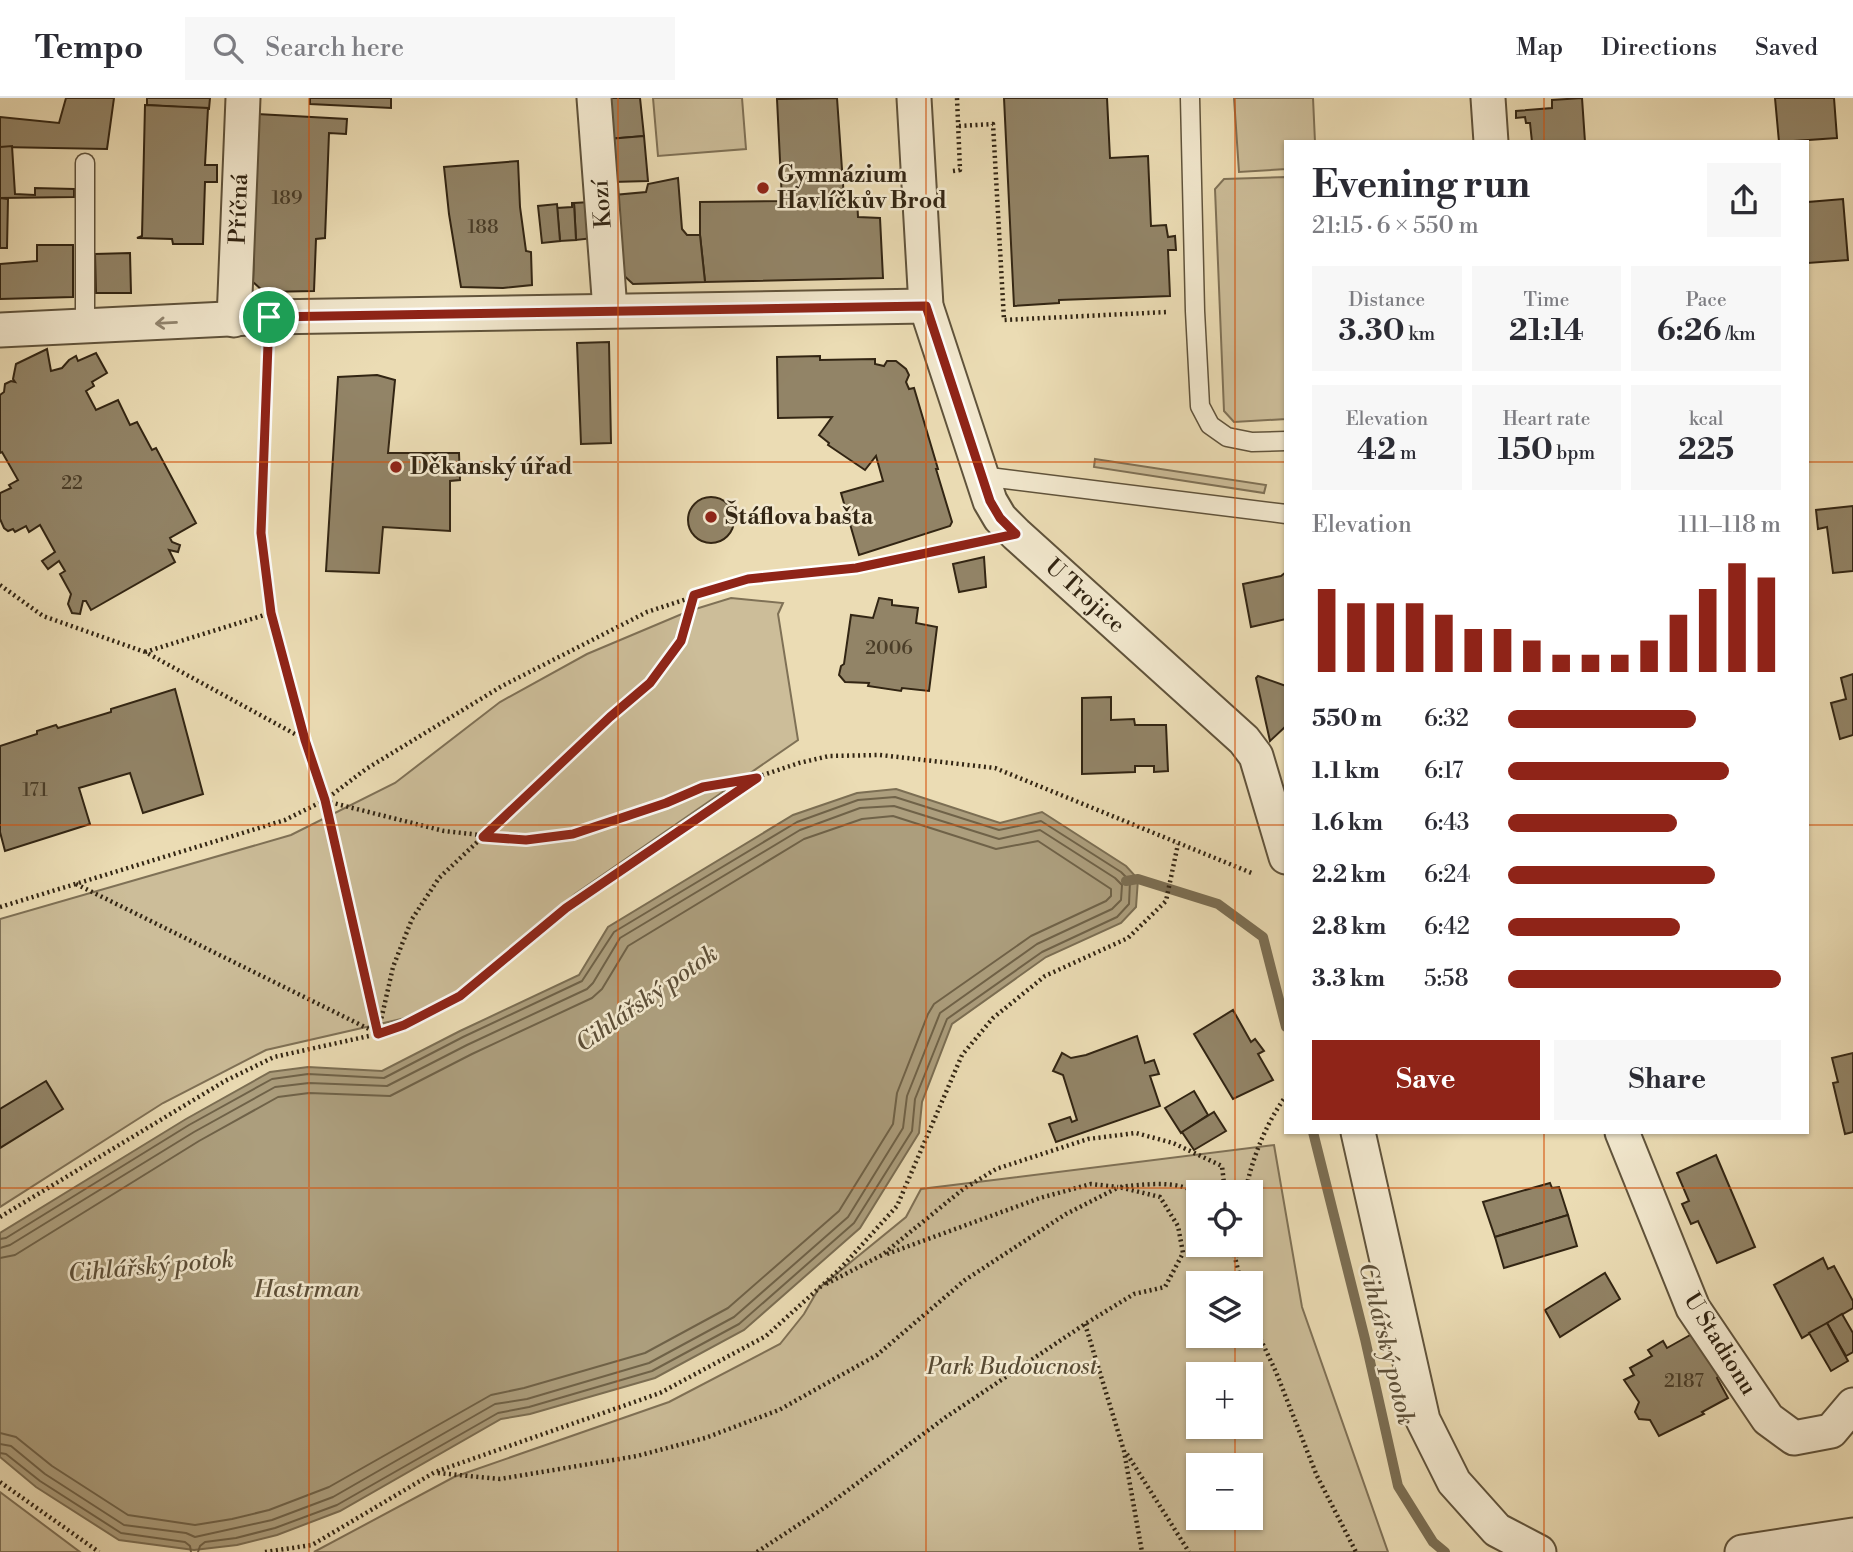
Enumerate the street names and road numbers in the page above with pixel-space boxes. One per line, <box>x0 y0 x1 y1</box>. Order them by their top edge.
street label: Příčná <box>224 173 254 245</box>
street label: Kozí <box>586 178 618 229</box>
street label: U Trojice <box>1039 553 1131 639</box>
street label: U Stadionu <box>1678 1288 1762 1400</box>

